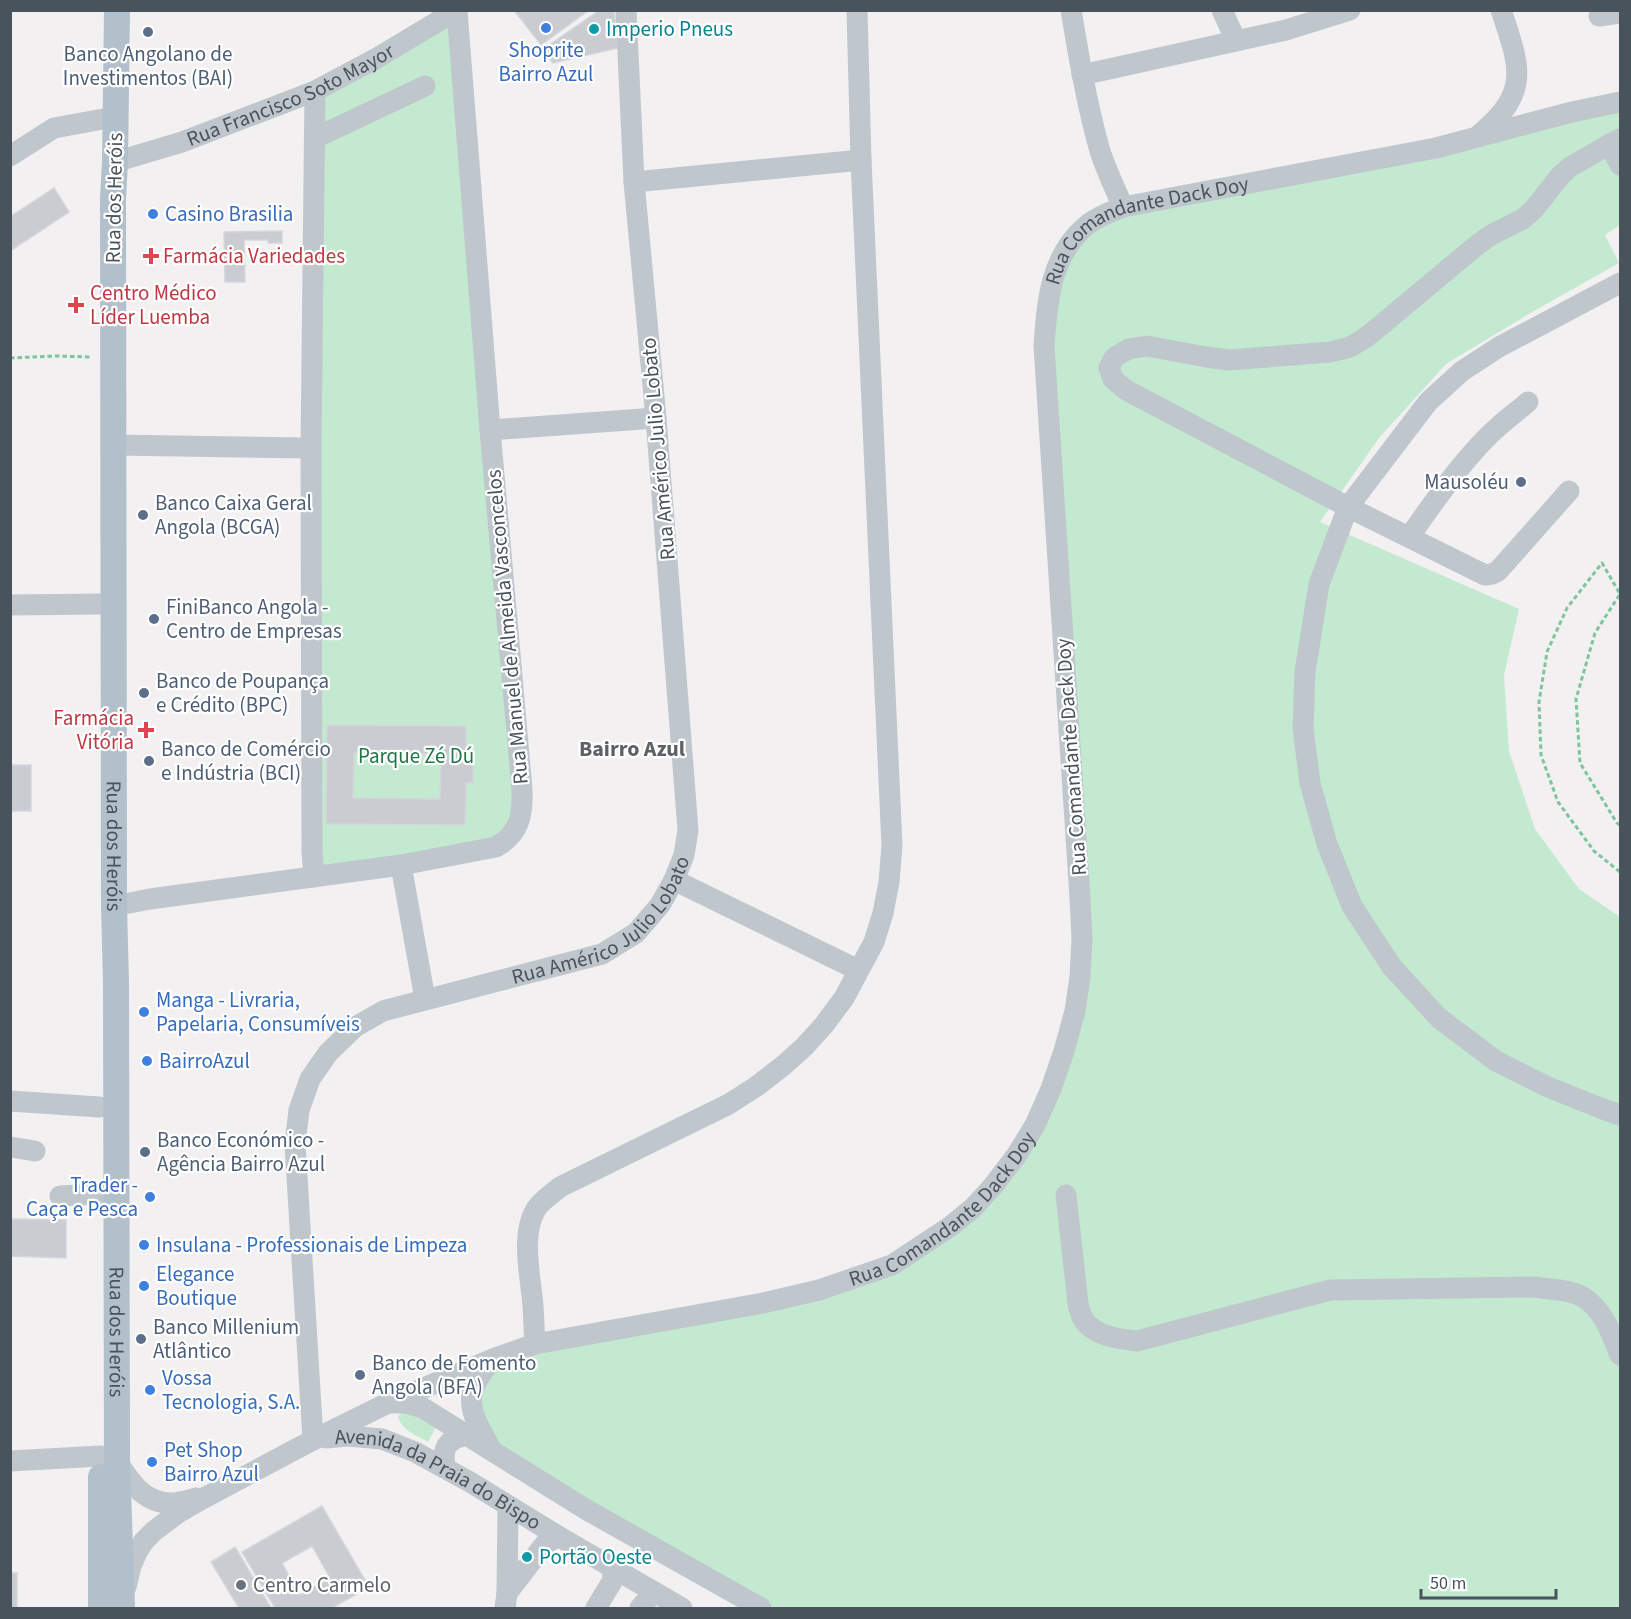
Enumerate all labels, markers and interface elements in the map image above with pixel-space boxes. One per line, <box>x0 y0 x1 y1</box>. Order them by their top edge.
place label: Imperio Pneus <box>606 14 733 44</box>
marker: Shoprite Bairro Azul <box>539 21 553 35</box>
marker: Imperio Pneus <box>587 22 601 36</box>
marker: Banco Angolano de Investimentos (BAI) <box>141 25 155 39</box>
place label: Shoprite Bairro Azul <box>499 35 593 89</box>
street label: Rua Francisco Soto Mayor <box>182 36 400 154</box>
place label: Banco Angolano de Investimentos (BAI) <box>63 39 233 93</box>
street label: Rua dos Heróis <box>98 132 130 264</box>
street label: Rua Comandante Dack Doy <box>1037 169 1251 288</box>
place label: Casino Brasilia <box>165 199 293 229</box>
marker: Casino Brasilia <box>146 207 160 221</box>
place label: Farmácia Variedades <box>163 241 345 271</box>
marker: Farmácia Variedades <box>144 249 158 263</box>
place label: Centro Médico Líder Luemba <box>90 278 217 332</box>
marker: Centro Médico Líder Luemba <box>67 296 85 314</box>
street label: Rua Américo Julio Lobato <box>633 336 683 562</box>
place label: Mausoléu <box>1424 467 1509 497</box>
street label: Rua Manuel de Almeida Vasconcelos <box>478 468 536 786</box>
marker: Mausoléu <box>1514 475 1528 489</box>
place label: Banco Caixa Geral Angola (BCGA) <box>155 488 312 542</box>
marker: Banco Caixa Geral Angola (BCGA) <box>136 508 150 522</box>
place label: FiniBanco Angola - Centro de Empresas <box>166 592 342 646</box>
marker: FiniBanco Angola - Centro de Empresas <box>147 612 161 626</box>
street label: Rua Comandante Dack Doy <box>1048 637 1094 877</box>
place label: Banco de Poupança e Crédito (BPC) <box>156 666 329 720</box>
marker: Banco de Poupança e Crédito (BPC) <box>137 686 151 700</box>
place label: Farmácia Vitória <box>53 703 134 757</box>
marker: Farmácia Vitória <box>139 723 153 737</box>
district label: Bairro Azul <box>579 733 686 765</box>
place label: Banco de Comércio e Indústria (BCI) <box>161 734 331 788</box>
park label: Parque Zé Dú <box>358 741 474 771</box>
marker: Banco de Comércio e Indústria (BCI) <box>142 754 156 768</box>
street label: Rua dos Heróis <box>99 781 129 912</box>
street label: Rua Américo Julio Lobato <box>508 851 697 992</box>
place label: Manga - Livraria, Papelaria, Consumíveis <box>156 985 360 1039</box>
marker: Manga - Livraria, Papelaria, Consumíveis <box>137 1005 151 1019</box>
place label: BairroAzul <box>159 1046 250 1076</box>
marker: BairroAzul <box>140 1054 154 1068</box>
place label: Banco Económico - Agência Bairro Azul <box>157 1125 325 1179</box>
street label: Rua Comandante Dack Doy <box>845 1125 1043 1294</box>
marker: Banco Económico - Agência Bairro Azul <box>138 1145 152 1159</box>
place label: Trader - Caça e Pesca <box>26 1170 138 1224</box>
marker: Trader - Caça e Pesca <box>143 1190 157 1204</box>
place label: Insulana - Professionais de Limpeza <box>156 1230 467 1260</box>
marker: Insulana - Professionais de Limpeza <box>137 1238 151 1252</box>
place label: Elegance Boutique <box>156 1259 237 1313</box>
street label: Rua dos Heróis <box>102 1266 132 1398</box>
marker: Elegance Boutique <box>137 1279 151 1293</box>
place label: Banco Millenium Atlântico <box>153 1312 299 1366</box>
marker: Banco Millenium Atlântico <box>134 1332 148 1346</box>
place label: Banco de Fomento Angola (BFA) <box>372 1348 536 1402</box>
place label: Vossa Tecnologia, S.A. <box>162 1363 300 1417</box>
marker: Banco de Fomento Angola (BFA) <box>353 1368 367 1382</box>
marker: Vossa Tecnologia, S.A. <box>143 1383 157 1397</box>
street label: Avenida da Praia do Bispo <box>333 1421 547 1537</box>
place label: Pet Shop Bairro Azul <box>164 1435 259 1489</box>
marker: Pet Shop Bairro Azul <box>145 1455 159 1469</box>
place label: Portão Oeste <box>539 1542 652 1572</box>
marker: Portão Oeste <box>520 1550 534 1564</box>
scale bar <box>1421 1562 1556 1600</box>
place label: Centro Carmelo <box>253 1570 391 1600</box>
text: 50 m <box>1430 1571 1466 1596</box>
marker: Centro Carmelo <box>234 1578 248 1592</box>

